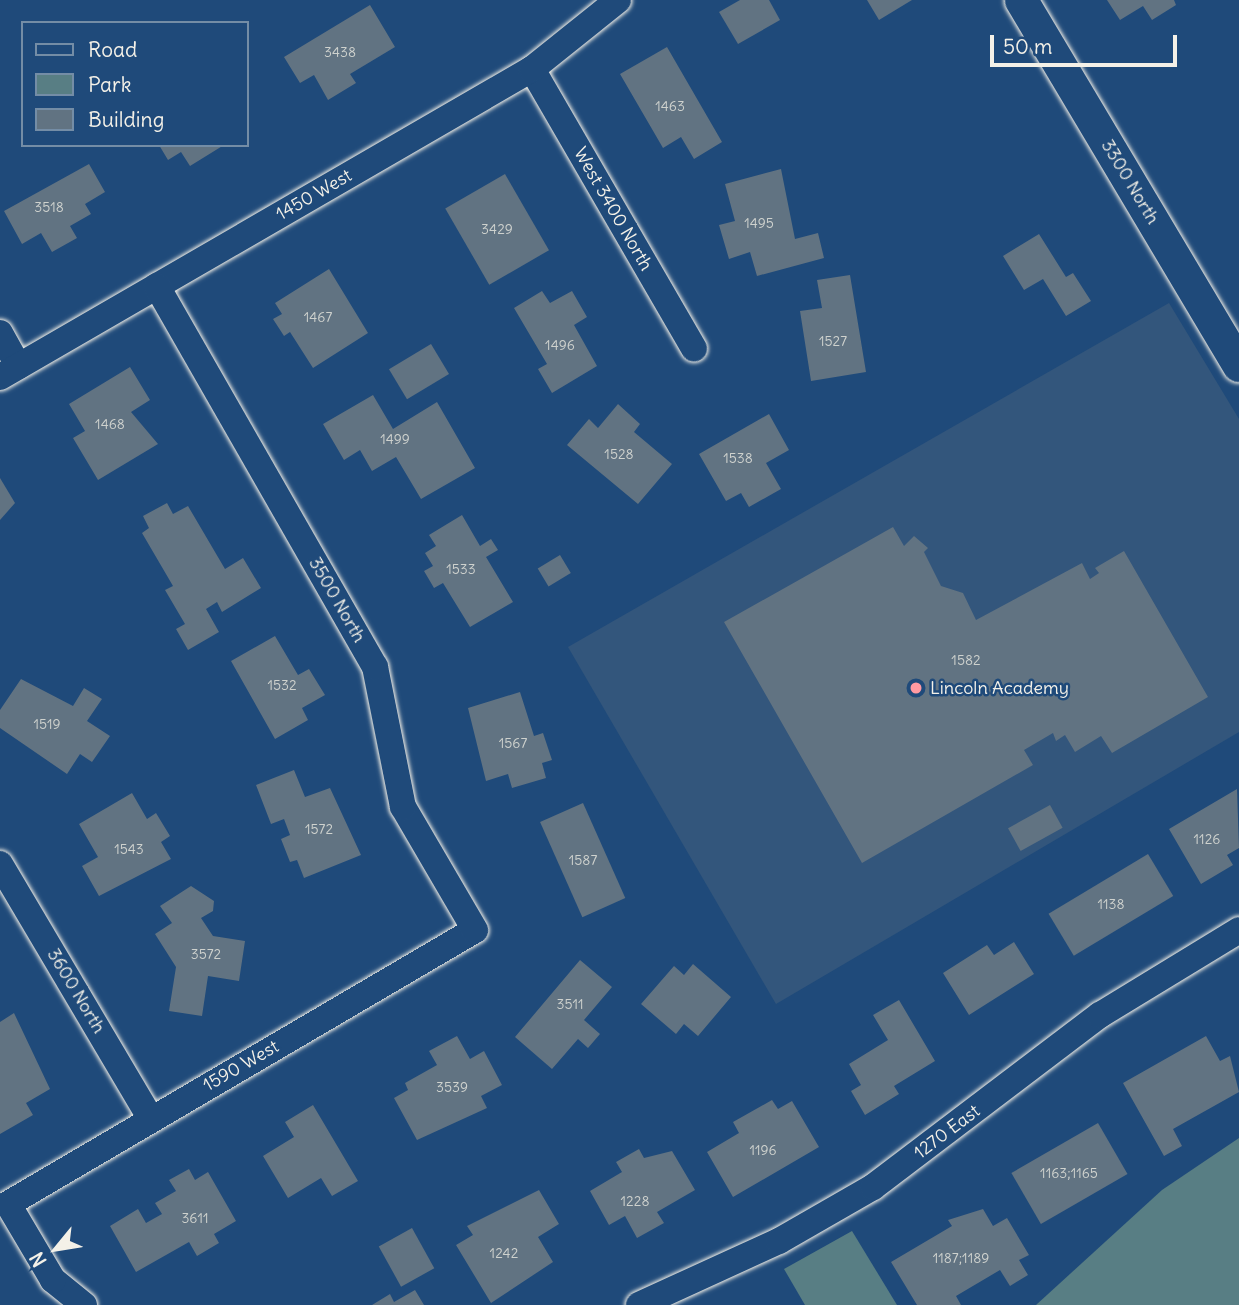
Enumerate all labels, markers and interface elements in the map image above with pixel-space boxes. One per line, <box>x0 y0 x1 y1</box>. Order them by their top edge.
legend <box>21 21 248 147</box>
scale bar <box>994 21 1181 65</box>
text: 50 m <box>1003 33 1052 60</box>
text: Road <box>88 36 137 63</box>
house number: 3438 <box>324 44 356 60</box>
text: Park <box>88 71 131 98</box>
house number: 1463 <box>655 98 685 114</box>
text: Building <box>88 106 164 133</box>
street label: 3300 North <box>1096 136 1164 228</box>
street label: West 3400 North <box>569 144 657 274</box>
street label: 1450 West <box>272 165 356 225</box>
house number: 3518 <box>34 199 64 215</box>
house number: 1495 <box>744 215 774 231</box>
house number: 3429 <box>481 221 513 237</box>
house number: 1467 <box>304 309 332 325</box>
house number: 1527 <box>819 333 847 349</box>
house number: 1496 <box>545 337 575 353</box>
house number: 1468 <box>95 416 125 432</box>
house number: 1499 <box>380 431 410 447</box>
house number: 1528 <box>604 446 634 462</box>
house number: 1538 <box>723 450 753 466</box>
street label: 3500 North <box>304 554 370 646</box>
house number: 1533 <box>446 561 476 577</box>
house number: 1582 <box>951 652 981 668</box>
house number: 1532 <box>267 677 297 693</box>
place label: Lincoln Academy <box>930 677 1069 699</box>
marker: Lincoln Academy <box>908 680 924 696</box>
house number: 1519 <box>33 716 61 732</box>
house number: 1567 <box>499 735 527 751</box>
house number: 1572 <box>305 821 333 837</box>
house number: 1126 <box>1194 831 1220 847</box>
house number: 1543 <box>114 841 144 857</box>
house number: 1587 <box>569 852 597 868</box>
house number: 1138 <box>1097 896 1125 912</box>
street label: 3600 North <box>42 945 110 1037</box>
house number: 3572 <box>191 946 221 962</box>
house number: 3511 <box>556 996 584 1012</box>
street label: 1590 West <box>199 1036 283 1096</box>
house number: 3539 <box>436 1079 468 1095</box>
street label: 1270 East <box>910 1100 984 1164</box>
house number: 1196 <box>749 1142 777 1158</box>
house number: 1163;1165 <box>1040 1165 1098 1181</box>
house number: 1228 <box>621 1193 649 1209</box>
house number: 3611 <box>181 1210 209 1226</box>
north arrow <box>21 1214 91 1284</box>
house number: 1242 <box>490 1245 518 1261</box>
text: N <box>24 1248 51 1271</box>
house number: 1187;1189 <box>933 1250 989 1266</box>

